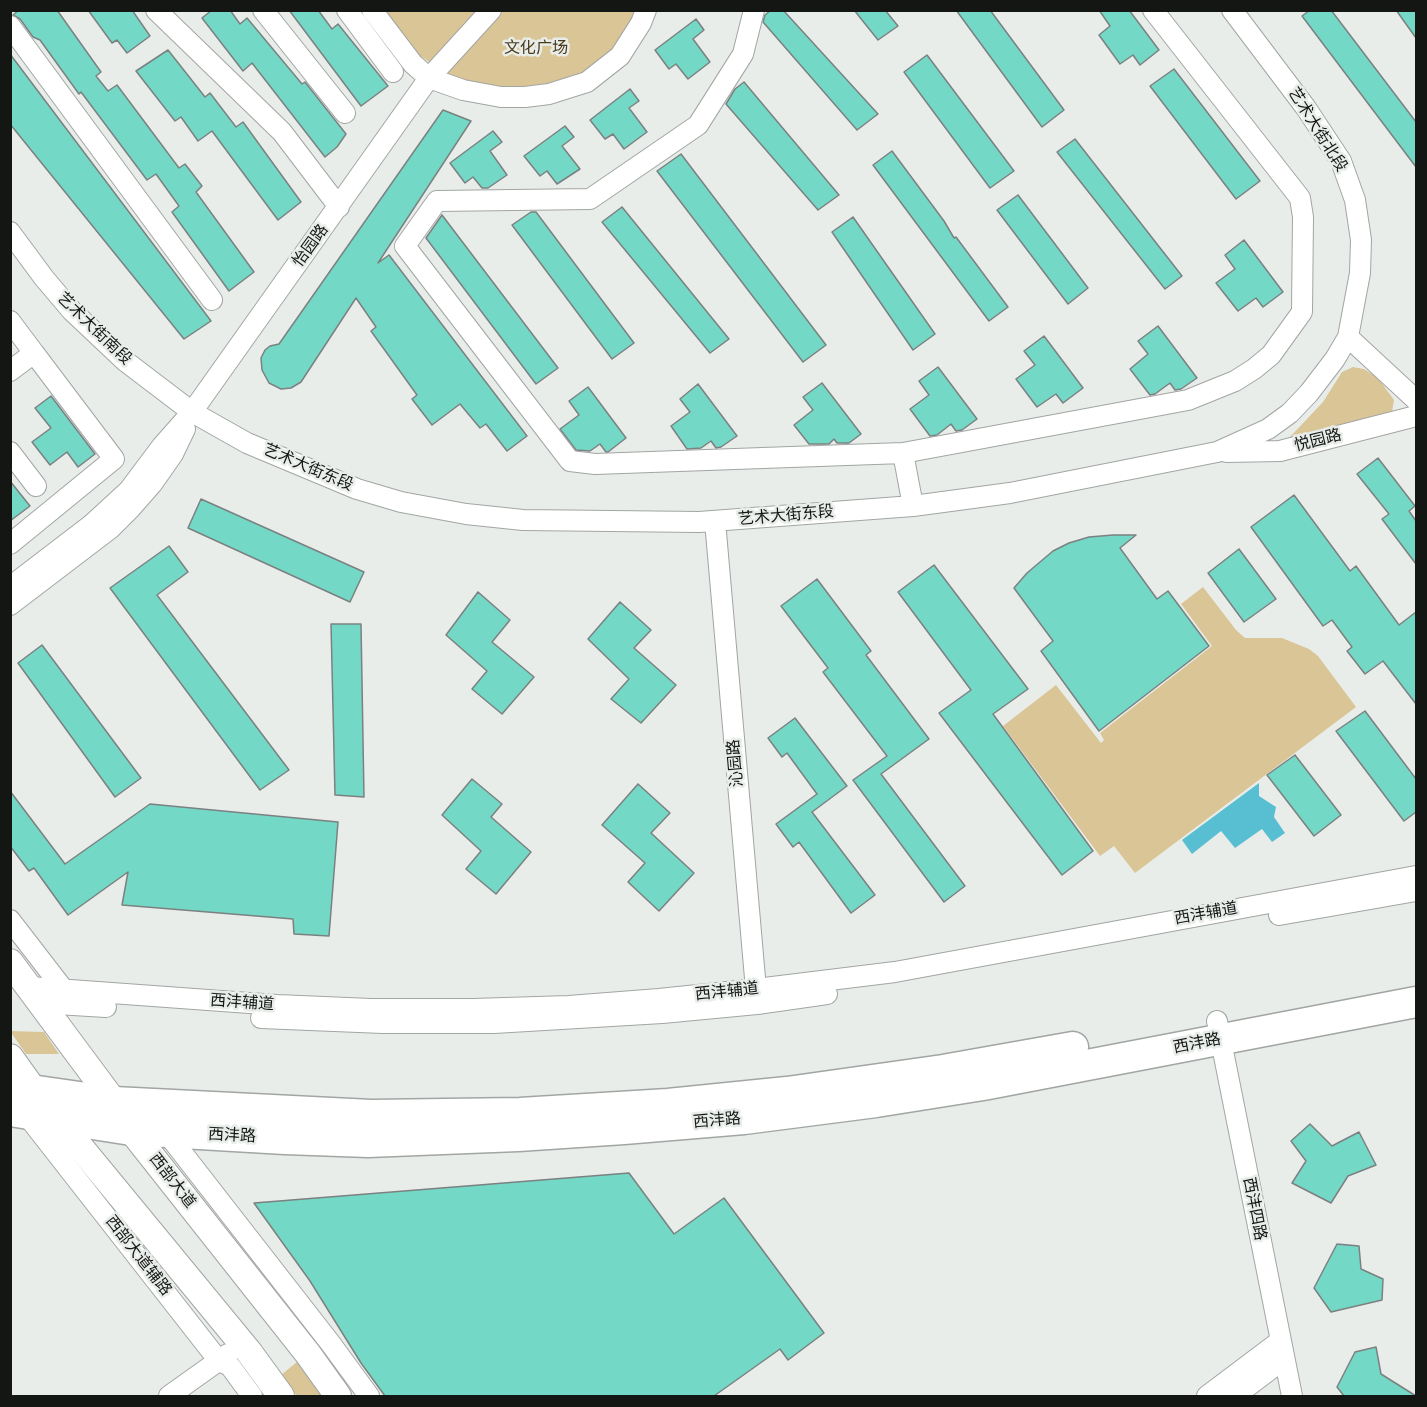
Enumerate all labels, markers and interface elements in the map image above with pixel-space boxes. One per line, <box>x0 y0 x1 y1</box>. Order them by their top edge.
park label: 文化广场 <box>504 39 568 59</box>
street label: 艺术大街北段 <box>1283 84 1351 176</box>
street label: 怡园路 <box>289 221 333 271</box>
street label: 艺术大街南段 <box>53 289 135 369</box>
street label: 悦园路 <box>1292 426 1344 456</box>
street label: 艺术大街东段 <box>260 440 356 496</box>
street label: 艺术大街东段 <box>737 502 835 530</box>
street label: 沁园路 <box>724 738 748 788</box>
street label: 西沣辅道 <box>1173 899 1239 929</box>
street label: 西沣辅道 <box>694 979 760 1005</box>
street label: 西沣辅道 <box>209 991 275 1015</box>
street label: 西沣路 <box>1172 1030 1222 1058</box>
street label: 西沣路 <box>692 1109 742 1133</box>
street label: 西沣路 <box>208 1125 256 1147</box>
street label: 西部大道 <box>145 1150 199 1212</box>
street label: 西沣四路 <box>1238 1176 1270 1242</box>
street label: 西部大道辅路 <box>101 1212 175 1300</box>

